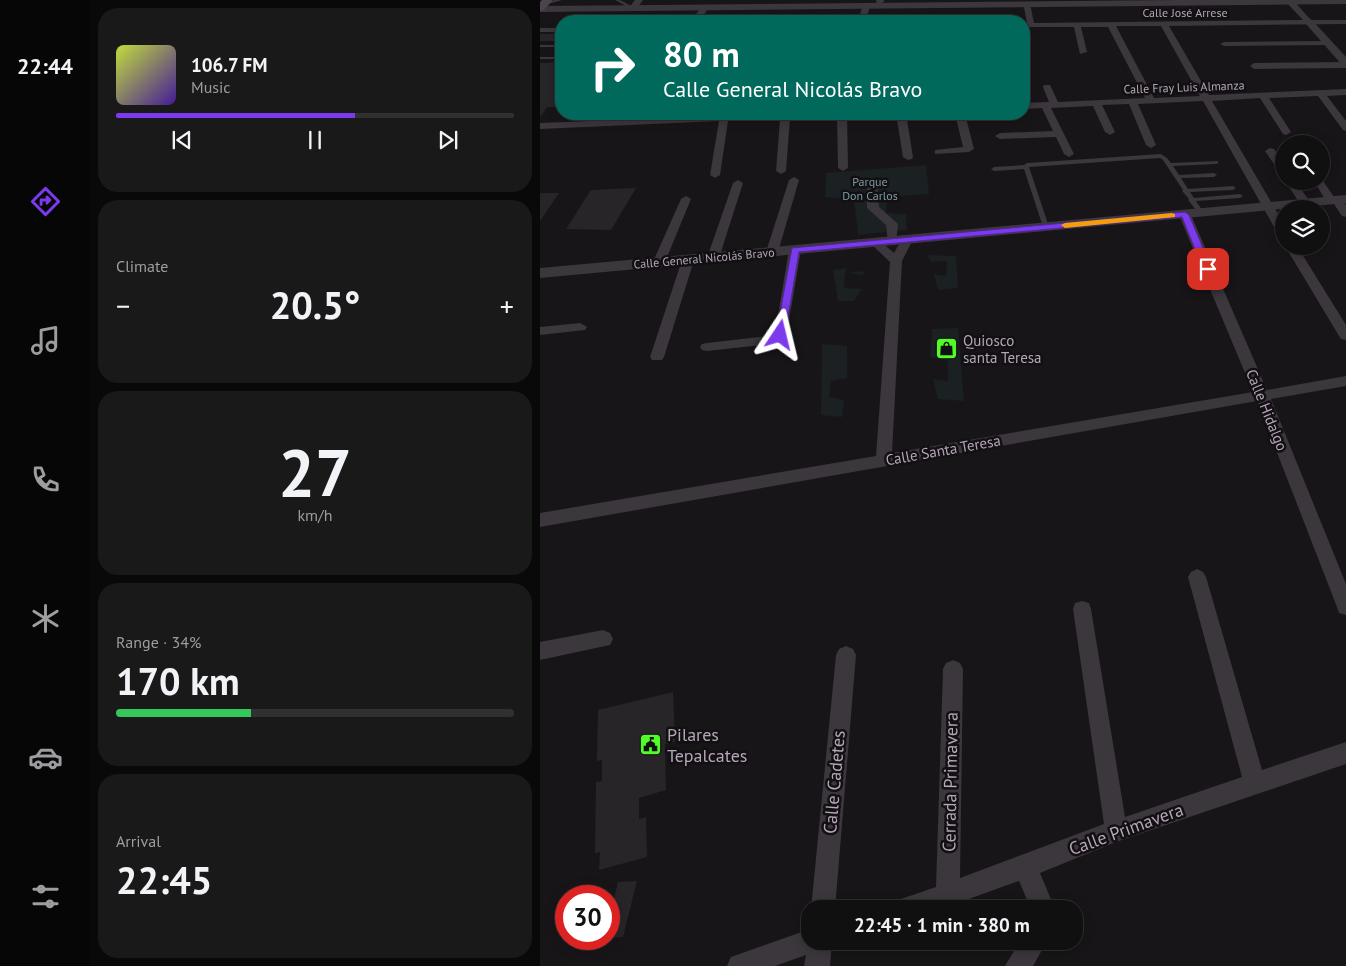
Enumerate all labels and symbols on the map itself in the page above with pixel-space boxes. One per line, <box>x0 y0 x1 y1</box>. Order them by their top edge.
street label: Calle José Arrese <box>1142 5 1228 20</box>
street label: Calle Fray Luis Almanza <box>1123 77 1245 97</box>
park label: Parque Don Carlos <box>842 174 898 203</box>
street label: Calle General Nicolás Bravo <box>633 244 775 272</box>
pin <box>1187 248 1229 290</box>
position arrow <box>753 308 805 360</box>
place label: Quiosco santa Teresa <box>963 331 1042 367</box>
shop icon: Quiosco santa Teresa <box>935 337 959 361</box>
street label: Calle Hidalgo <box>1242 366 1292 454</box>
street label: Calle Santa Teresa <box>884 431 1002 469</box>
street label: Cerrada Primavera <box>937 712 963 852</box>
place label: Pilares Tepalcates <box>667 723 747 767</box>
street label: Calle Cadetes <box>818 729 850 835</box>
public building icon: Pilares Tepalcates <box>639 732 663 756</box>
street label: Calle Primavera <box>1066 798 1186 860</box>
speed limit sign: 30 <box>555 885 620 950</box>

